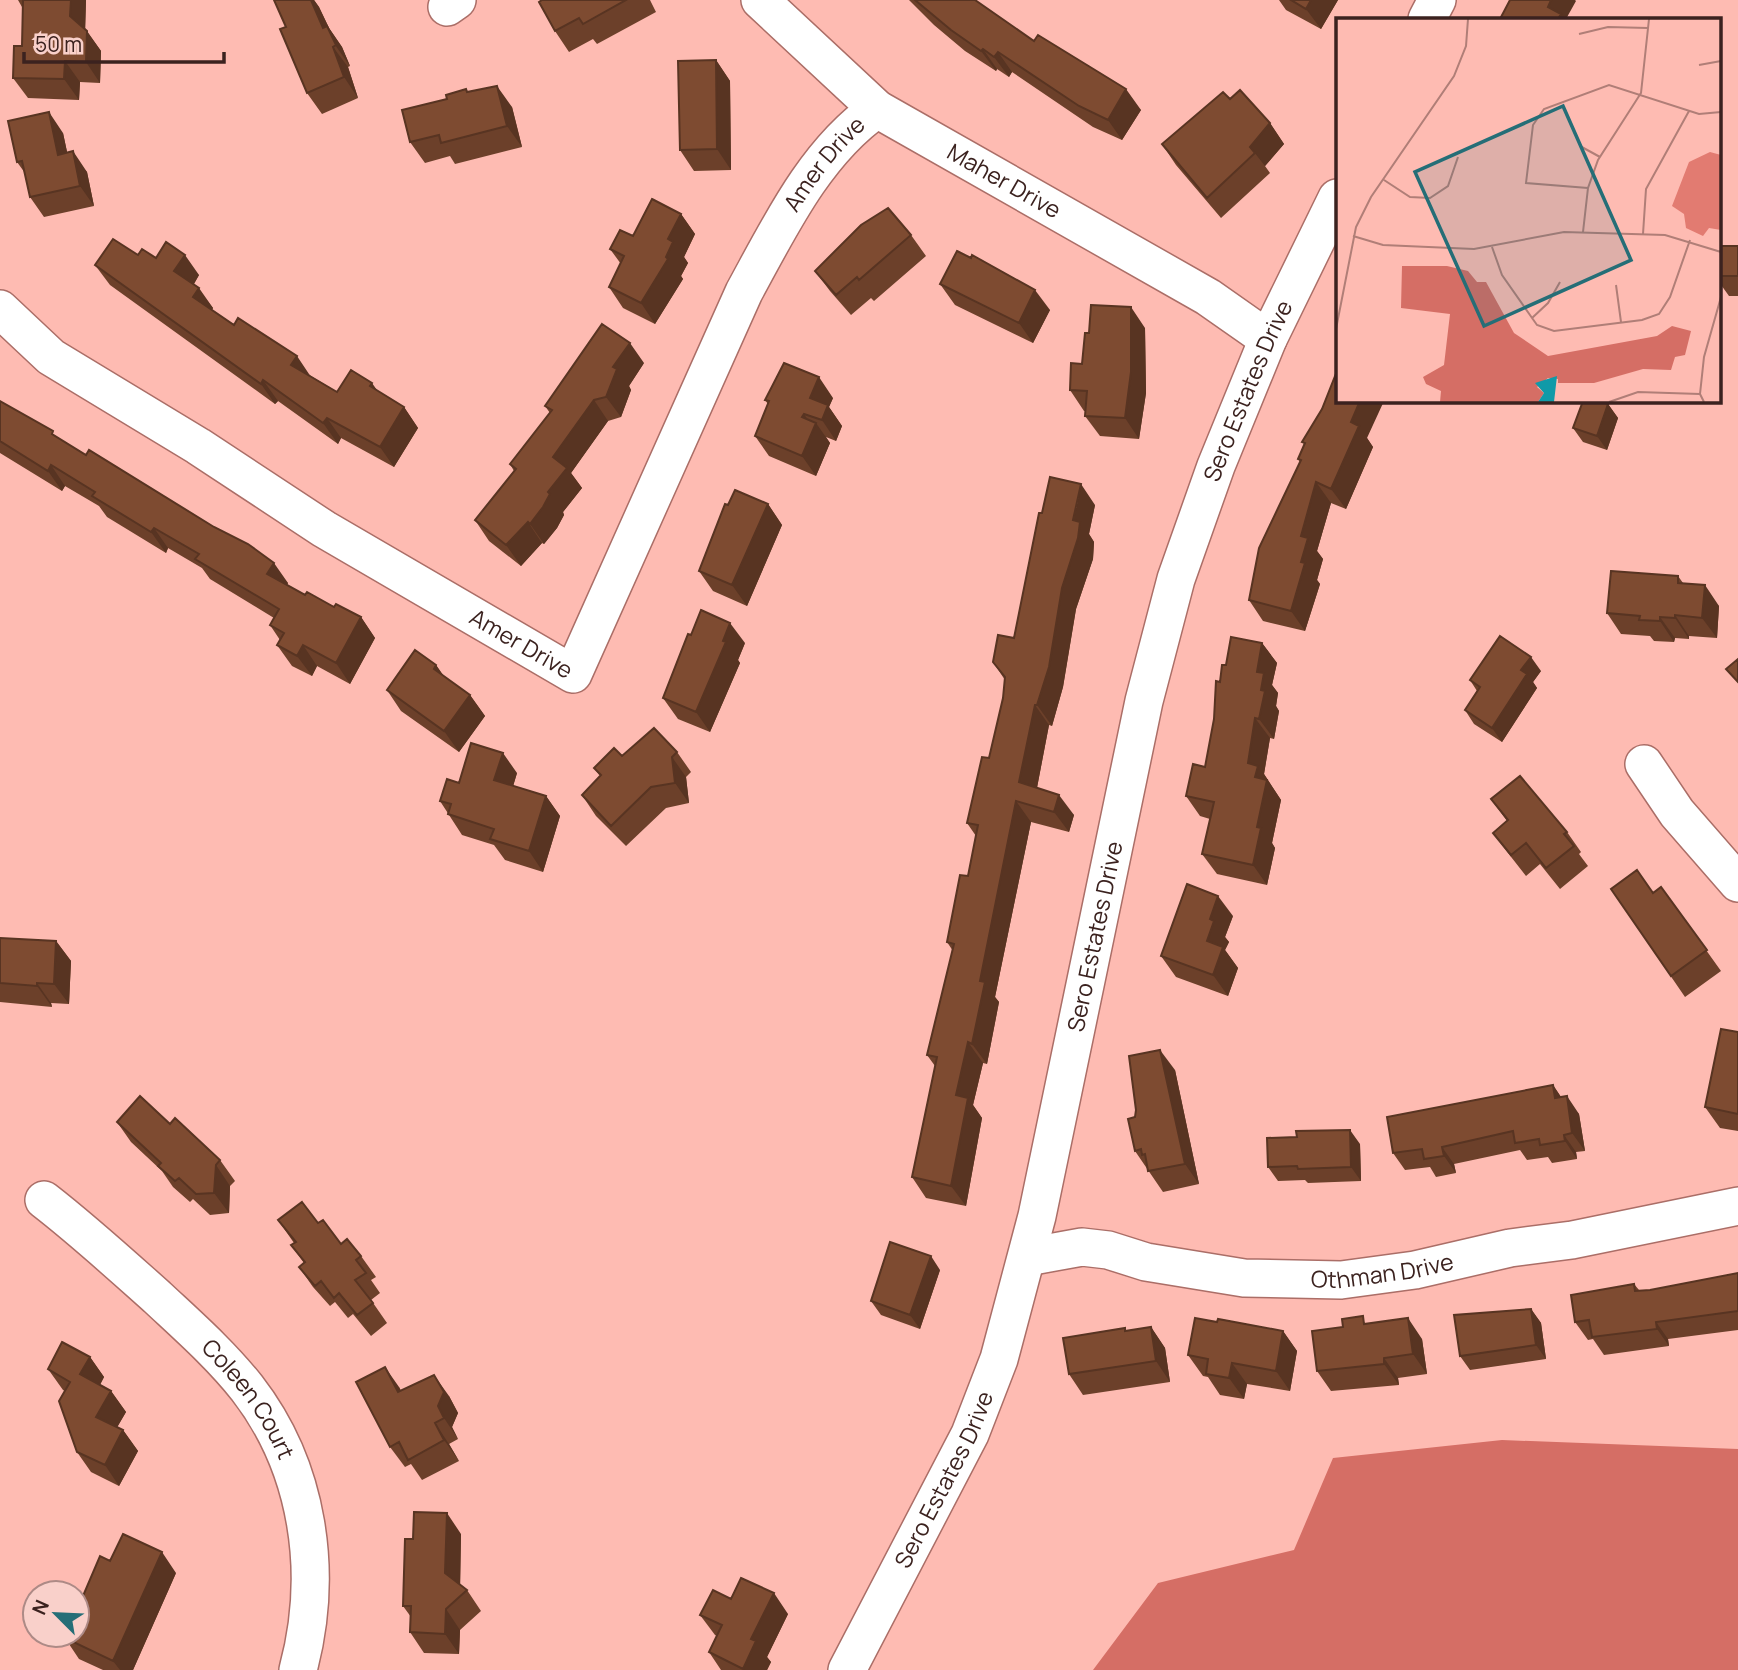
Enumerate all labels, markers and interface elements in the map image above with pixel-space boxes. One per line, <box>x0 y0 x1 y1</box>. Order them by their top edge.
inset map <box>1336 18 1720 402</box>
scale bar <box>24 21 224 65</box>
text: 50 m <box>35 30 82 58</box>
street label: Amer Drive <box>775 108 871 217</box>
street label: Maher Drive <box>942 135 1067 225</box>
street label: Sero Estates Drive <box>1195 295 1300 486</box>
street label: Amer Drive <box>464 600 579 686</box>
street label: Sero Estates Drive <box>1059 838 1129 1034</box>
street label: Othman Drive <box>1310 1245 1456 1295</box>
street label: Coleen Court <box>195 1331 303 1464</box>
street label: Sero Estates Drive <box>886 1386 1000 1573</box>
north arrow <box>21 1579 91 1649</box>
text: N <box>26 1596 55 1619</box>

